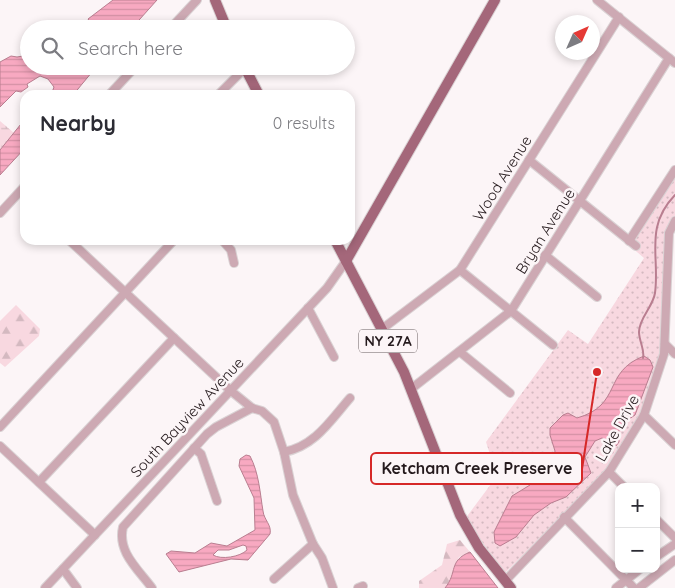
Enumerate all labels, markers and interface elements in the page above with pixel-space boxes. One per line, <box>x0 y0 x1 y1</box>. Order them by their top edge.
north arrow <box>555 15 600 60</box>
search box <box>20 20 355 75</box>
icon: search <box>38 34 66 62</box>
text: Search here <box>78 36 183 60</box>
text: Nearby <box>40 110 116 136</box>
text: 0 results <box>273 113 335 133</box>
street label: Wood Avenue <box>468 132 536 224</box>
street label: Bryan Avenue <box>511 185 579 277</box>
road number: NY 27A <box>359 330 417 352</box>
street label: South Bayview Avenue <box>126 353 248 481</box>
street label: Lake Drive <box>591 391 643 465</box>
callout: Ketcham Creek Preserve <box>371 453 582 484</box>
text: Ketcham Creek Preserve <box>381 458 573 478</box>
map controls <box>615 483 660 573</box>
button: + <box>615 483 660 528</box>
button: − <box>615 528 660 573</box>

